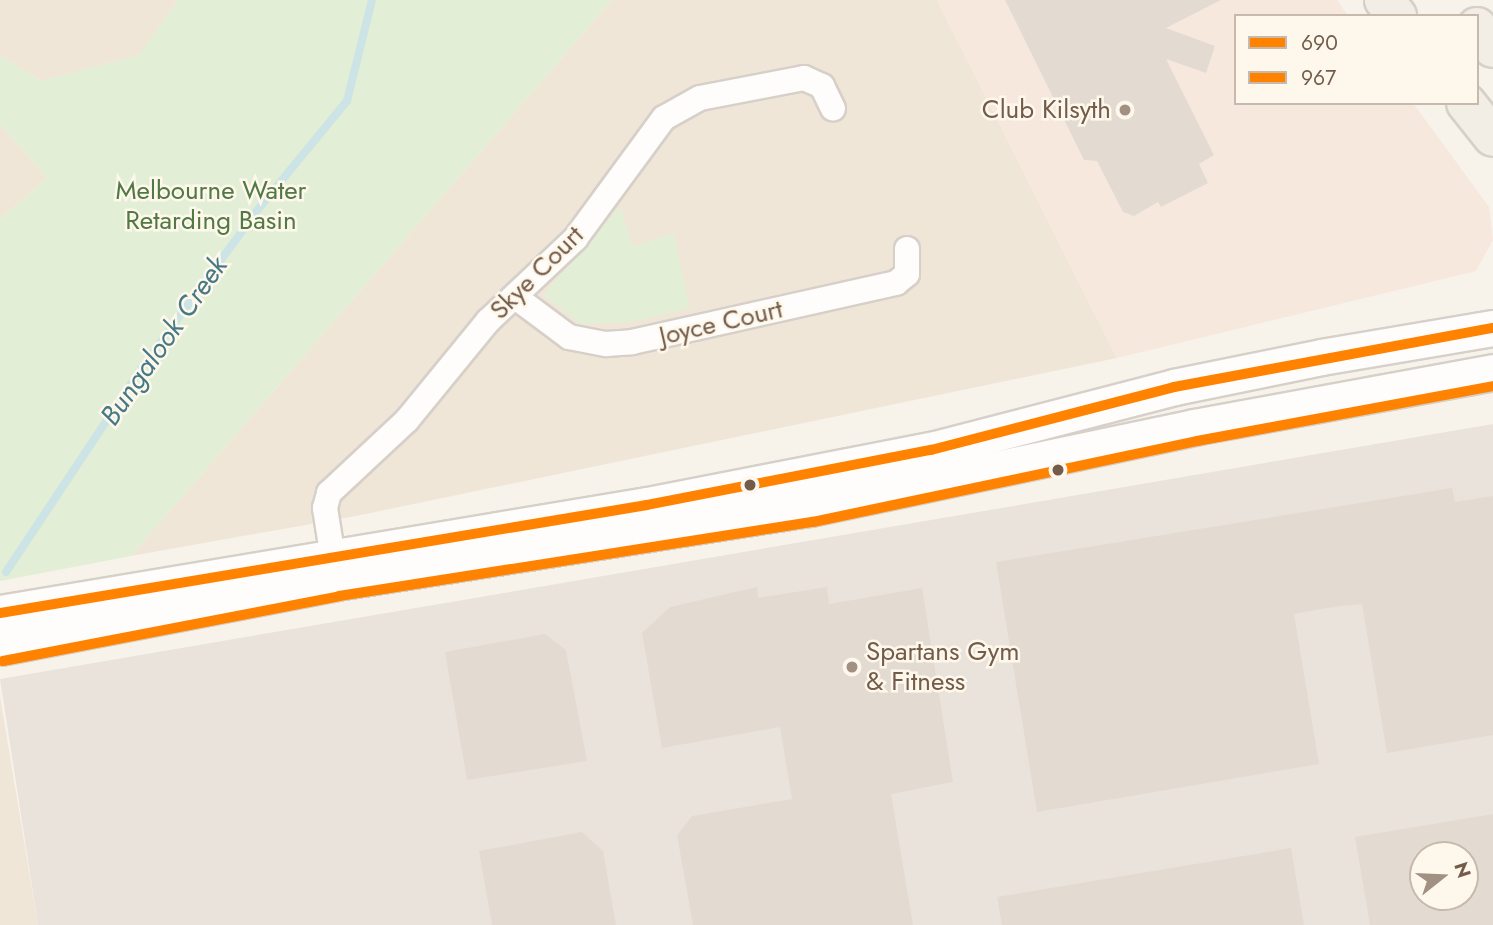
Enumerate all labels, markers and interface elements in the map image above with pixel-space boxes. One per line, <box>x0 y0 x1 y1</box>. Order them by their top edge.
legend <box>1234 14 1479 105</box>
text: 690 <box>1301 28 1338 58</box>
text: 967 <box>1301 63 1336 93</box>
place label: Club Kilsyth <box>982 94 1111 126</box>
marker: Club Kilsyth <box>1117 102 1133 118</box>
park label: Melbourne Water Retarding Basin <box>115 175 307 236</box>
street label: Skye Court <box>484 220 590 326</box>
water label: Bungalook Creek <box>93 250 235 432</box>
street label: Joyce Court <box>656 294 786 352</box>
unlabelled marker <box>1051 463 1065 477</box>
unlabelled marker <box>743 478 757 492</box>
place label: Spartans Gym & Fitness <box>866 636 1019 698</box>
marker: Spartans Gym & Fitness <box>844 659 860 675</box>
north arrow <box>1409 841 1479 911</box>
text: N <box>1447 859 1478 881</box>

